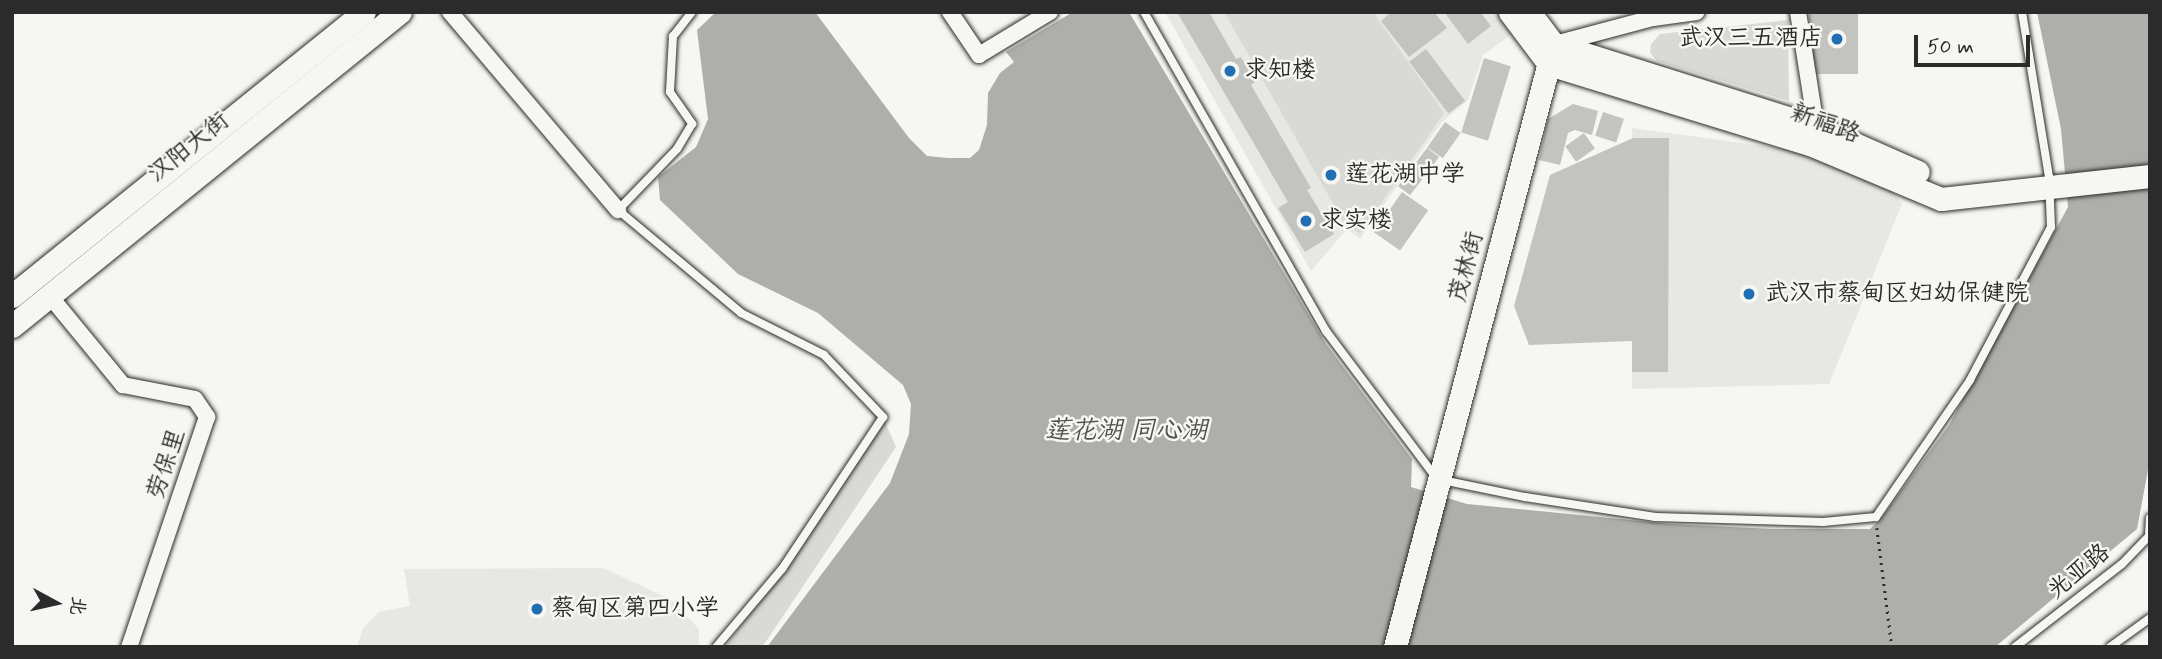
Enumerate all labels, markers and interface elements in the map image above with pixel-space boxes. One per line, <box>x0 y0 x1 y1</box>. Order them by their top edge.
scale bar <box>1917 21 2032 65</box>
place label: 武汉三五酒店 <box>1679 25 1823 53</box>
marker: 武汉三五酒店 <box>1829 31 1845 47</box>
text: 50 m <box>1927 33 1974 61</box>
place label: 求知楼 <box>1244 57 1316 85</box>
marker: 求知楼 <box>1222 63 1238 79</box>
street label: 新福路 <box>1786 98 1864 150</box>
street label: 汉阳大街 <box>143 107 235 189</box>
place label: 莲花湖中学 <box>1345 161 1465 189</box>
marker: 莲花湖中学 <box>1323 167 1339 183</box>
place label: 求实楼 <box>1320 207 1392 235</box>
marker: 求实楼 <box>1298 213 1314 229</box>
street label: 茂林街 <box>1444 228 1490 306</box>
place label: 武汉市蔡甸区妇幼保健院 <box>1765 280 2029 308</box>
marker: 武汉市蔡甸区妇幼保健院 <box>1739 284 1759 304</box>
water label: 莲花湖 同心湖 <box>1044 416 1208 448</box>
street label: 劳保里 <box>142 425 192 503</box>
street label: 光亚路 <box>2042 538 2116 606</box>
north arrow <box>21 568 91 638</box>
text: 北 <box>64 595 91 617</box>
place label: 蔡甸区第四小学 <box>551 595 719 623</box>
marker: 蔡甸区第四小学 <box>529 601 545 617</box>

